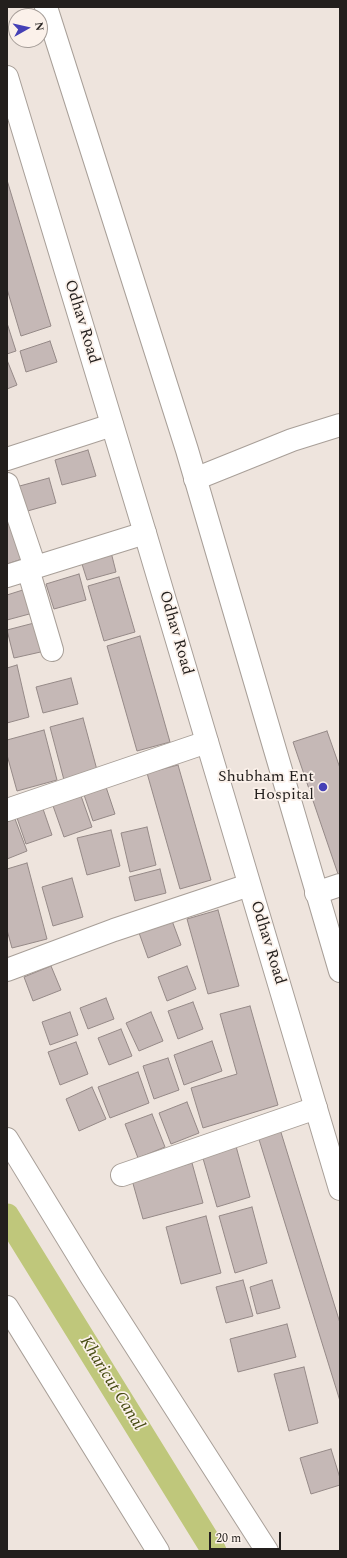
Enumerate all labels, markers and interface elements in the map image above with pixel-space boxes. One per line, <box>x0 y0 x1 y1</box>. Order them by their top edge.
north arrow <box>8 8 48 48</box>
text: N <box>30 21 48 32</box>
street label: Odhav Road <box>59 278 103 366</box>
street label: Odhav Road <box>154 589 196 677</box>
place label: Shubham Ent Hospital <box>218 768 314 806</box>
marker: Shubham Ent Hospital <box>317 781 329 793</box>
street label: Odhav Road <box>245 899 289 987</box>
water label: Kharicut Canal <box>74 1333 148 1435</box>
scale bar <box>211 1524 283 1550</box>
text: 20 m <box>216 1529 241 1548</box>

